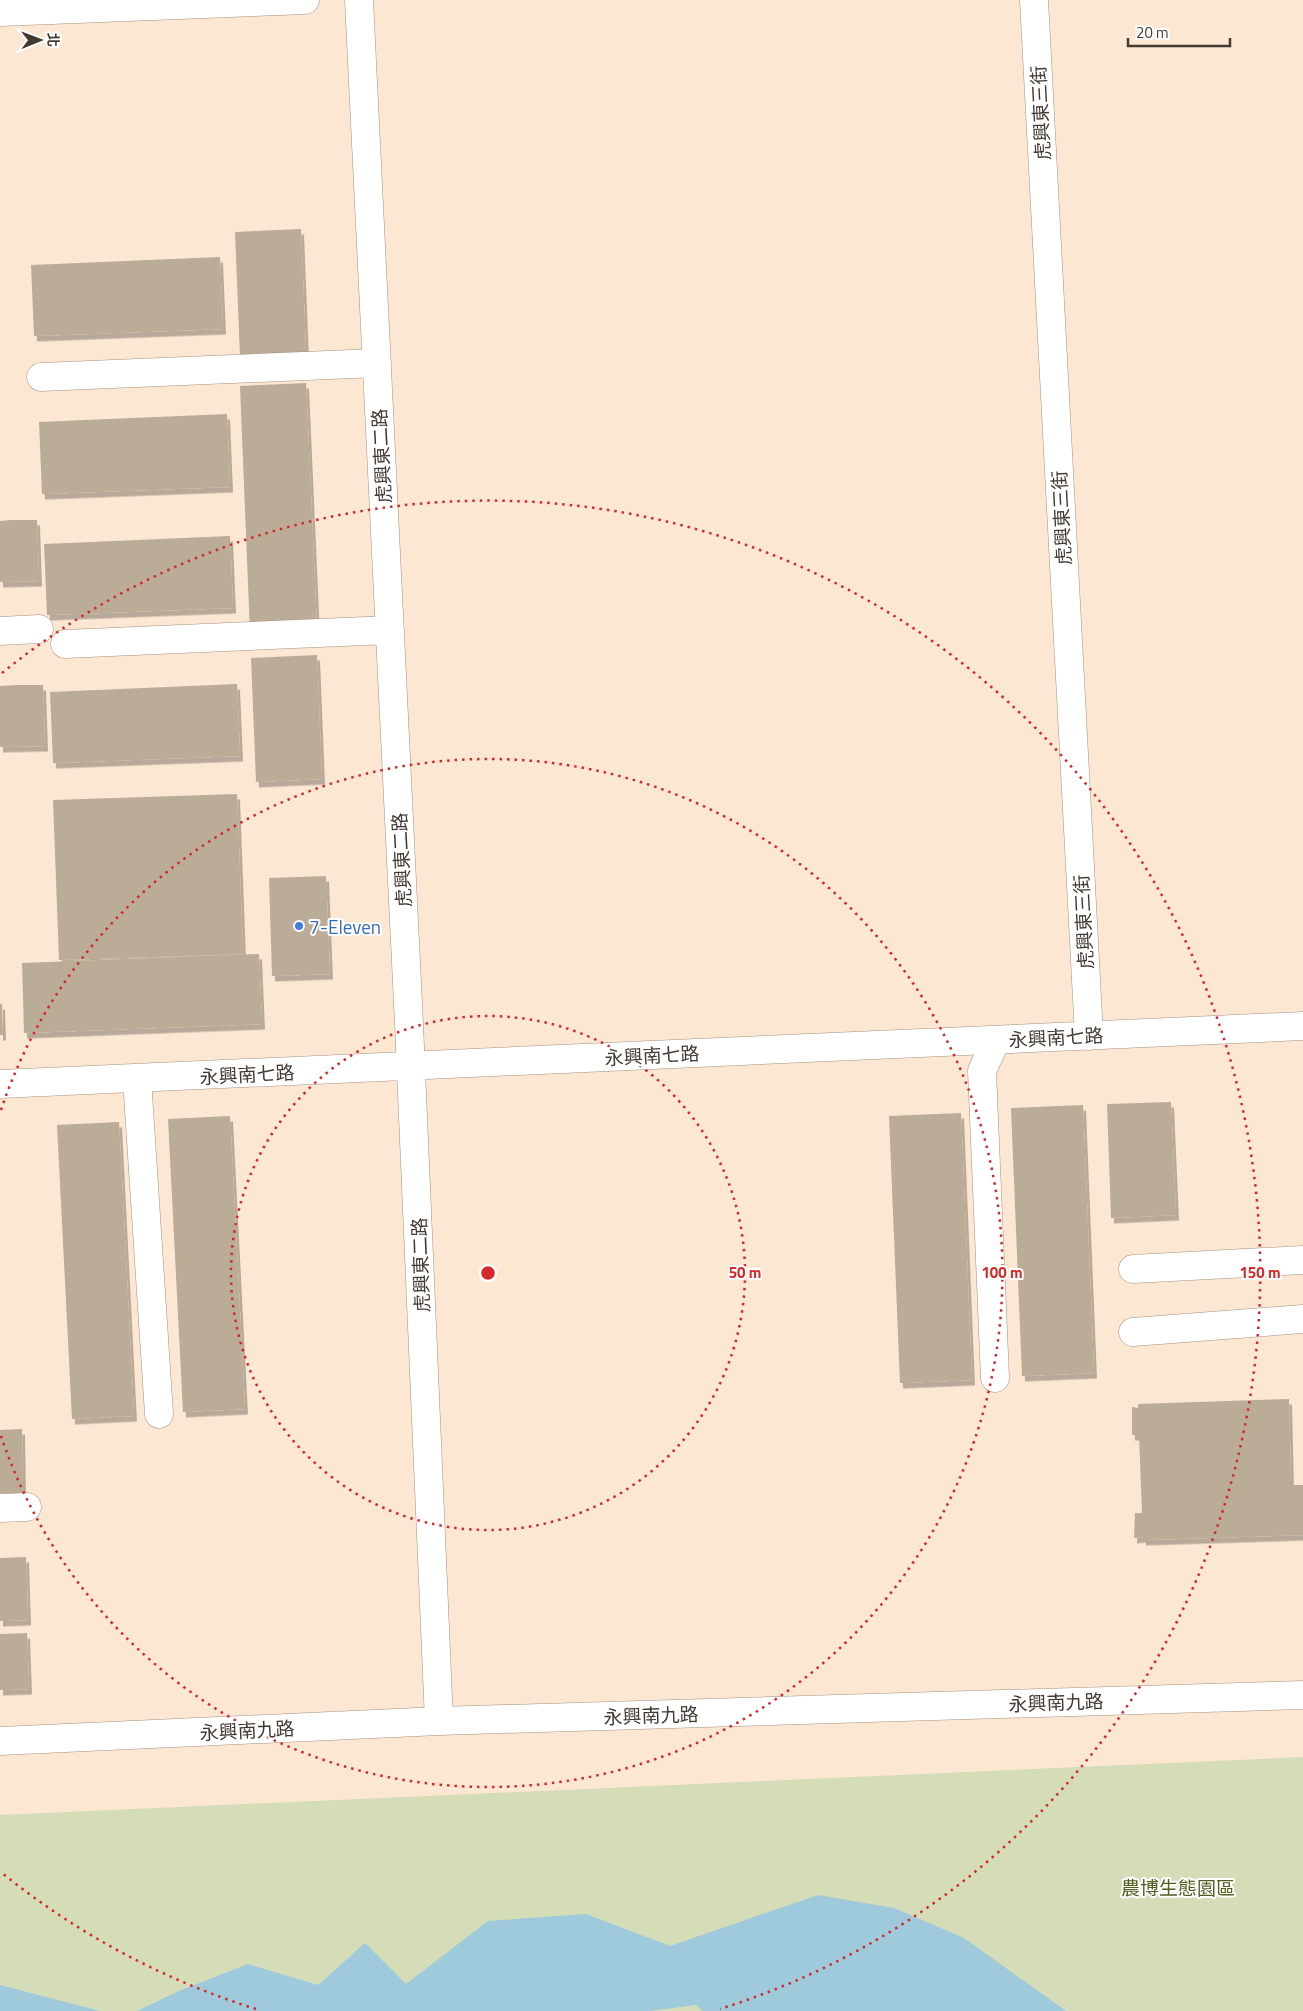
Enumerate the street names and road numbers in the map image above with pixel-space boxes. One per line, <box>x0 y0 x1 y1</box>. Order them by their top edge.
street label: 虎興東三街 <box>1023 65 1057 161</box>
street label: 虎興東二路 <box>364 408 398 504</box>
street label: 虎興東三街 <box>1044 470 1078 566</box>
street label: 虎興東二路 <box>384 812 418 908</box>
street label: 虎興東三街 <box>1066 874 1100 970</box>
street label: 永興南七路 <box>1008 1020 1104 1054</box>
street label: 永興南七路 <box>604 1038 700 1072</box>
street label: 永興南七路 <box>199 1057 295 1091</box>
street label: 虎興東二路 <box>404 1217 436 1313</box>
street label: 永興南九路 <box>1008 1686 1104 1718</box>
street label: 永興南九路 <box>603 1699 699 1731</box>
street label: 永興南九路 <box>199 1713 295 1747</box>

